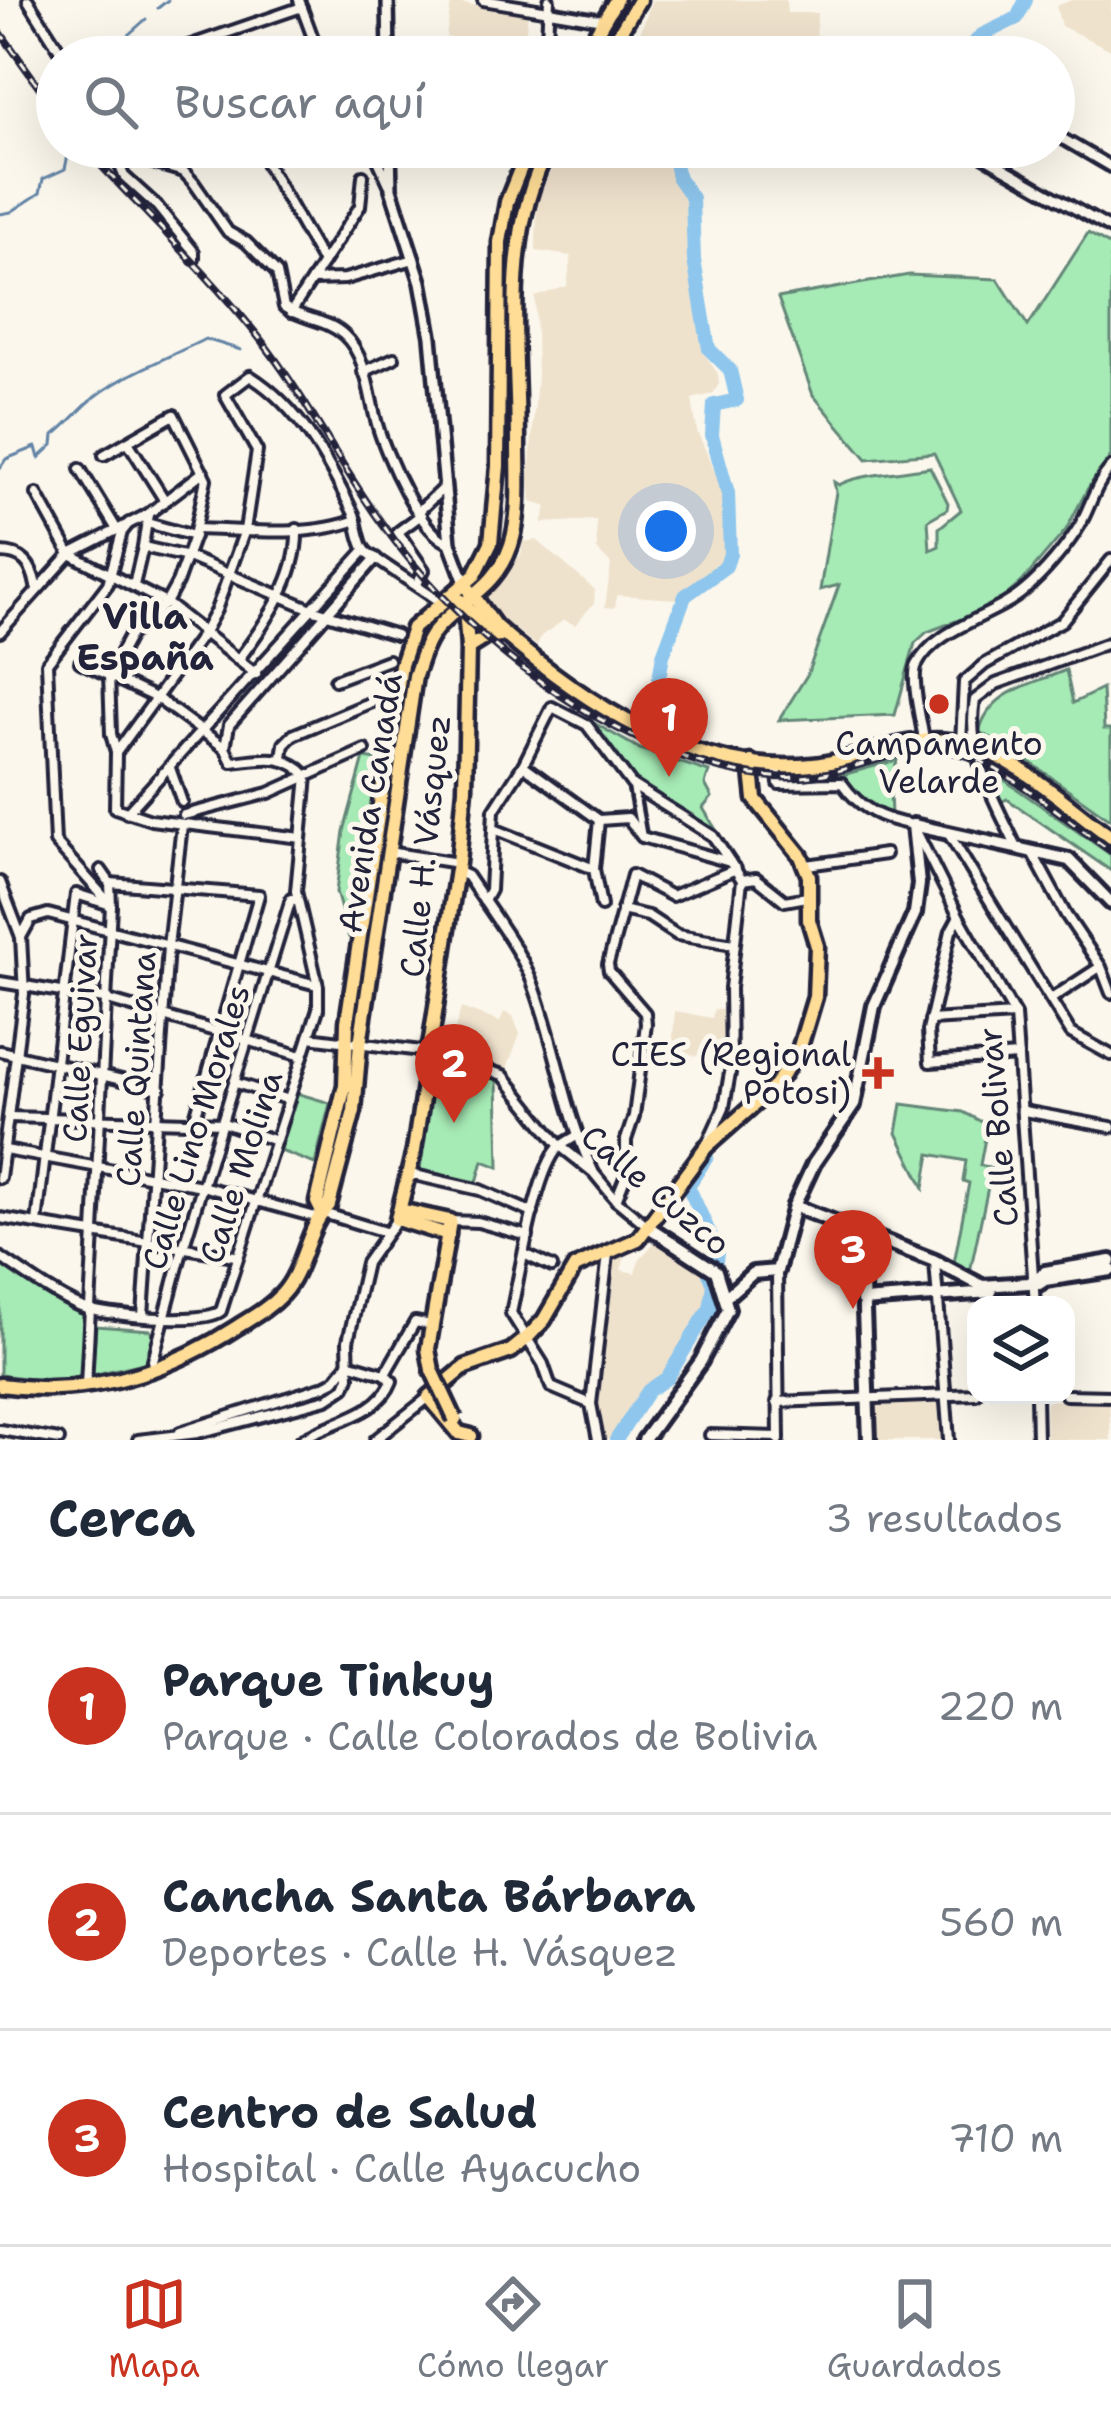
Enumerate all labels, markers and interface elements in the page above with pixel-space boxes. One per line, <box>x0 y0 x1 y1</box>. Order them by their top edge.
search box <box>36 36 1075 168</box>
icon: search <box>78 69 144 135</box>
text: Buscar aquí <box>174 72 426 132</box>
your location <box>636 501 696 561</box>
district label: Villa España <box>76 592 214 682</box>
street label: Avenida Canadá <box>327 670 413 936</box>
pin: 1 <box>630 678 708 777</box>
marker: Campamento Velarde <box>926 691 952 717</box>
street label: Calle H. Vásquez <box>389 712 461 980</box>
place label: Campamento Velarde <box>835 721 1043 804</box>
street label: Calle Eguivar <box>52 932 108 1144</box>
street label: Calle Quintana <box>105 950 167 1188</box>
street label: Calle Lino Morales <box>131 979 261 1275</box>
pin: 2 <box>415 1024 493 1123</box>
street label: Calle Bolivar <box>967 1025 1029 1229</box>
place label: CIES (Regional Potosi) <box>611 1032 851 1115</box>
marker: CIES (Regional Potosi) <box>862 1057 894 1089</box>
street label: Calle Molina <box>189 1065 293 1269</box>
street label: Calle Cuzco <box>572 1114 740 1266</box>
pin: 3 <box>814 1210 892 1309</box>
map controls <box>967 1296 1075 1404</box>
button: layers <box>967 1296 1075 1404</box>
text: Cerca <box>48 1484 195 1552</box>
text: 3 resultados <box>825 1492 1063 1544</box>
text: Parque Tinkuy <box>162 1650 494 1710</box>
text: 1 <box>78 1680 96 1732</box>
text: 220 m <box>937 1680 1063 1732</box>
text: Parque · Calle Colorados de Bolivia <box>162 1710 817 1762</box>
text: Cancha Santa Bárbara <box>162 1866 695 1926</box>
text: 2 <box>73 1896 101 1948</box>
text: 560 m <box>939 1896 1063 1948</box>
text: Deportes · Calle H. Vásquez <box>162 1926 678 1978</box>
text: Centro de Salud <box>162 2082 538 2142</box>
text: 3 <box>73 2112 101 2164</box>
text: 710 m <box>948 2112 1063 2164</box>
text: Hospital · Calle Ayacucho <box>162 2142 641 2194</box>
tab: Mapa <box>109 2271 200 2388</box>
tab: Cómo llegar <box>417 2271 609 2388</box>
tab: Guardados <box>827 2271 1002 2388</box>

